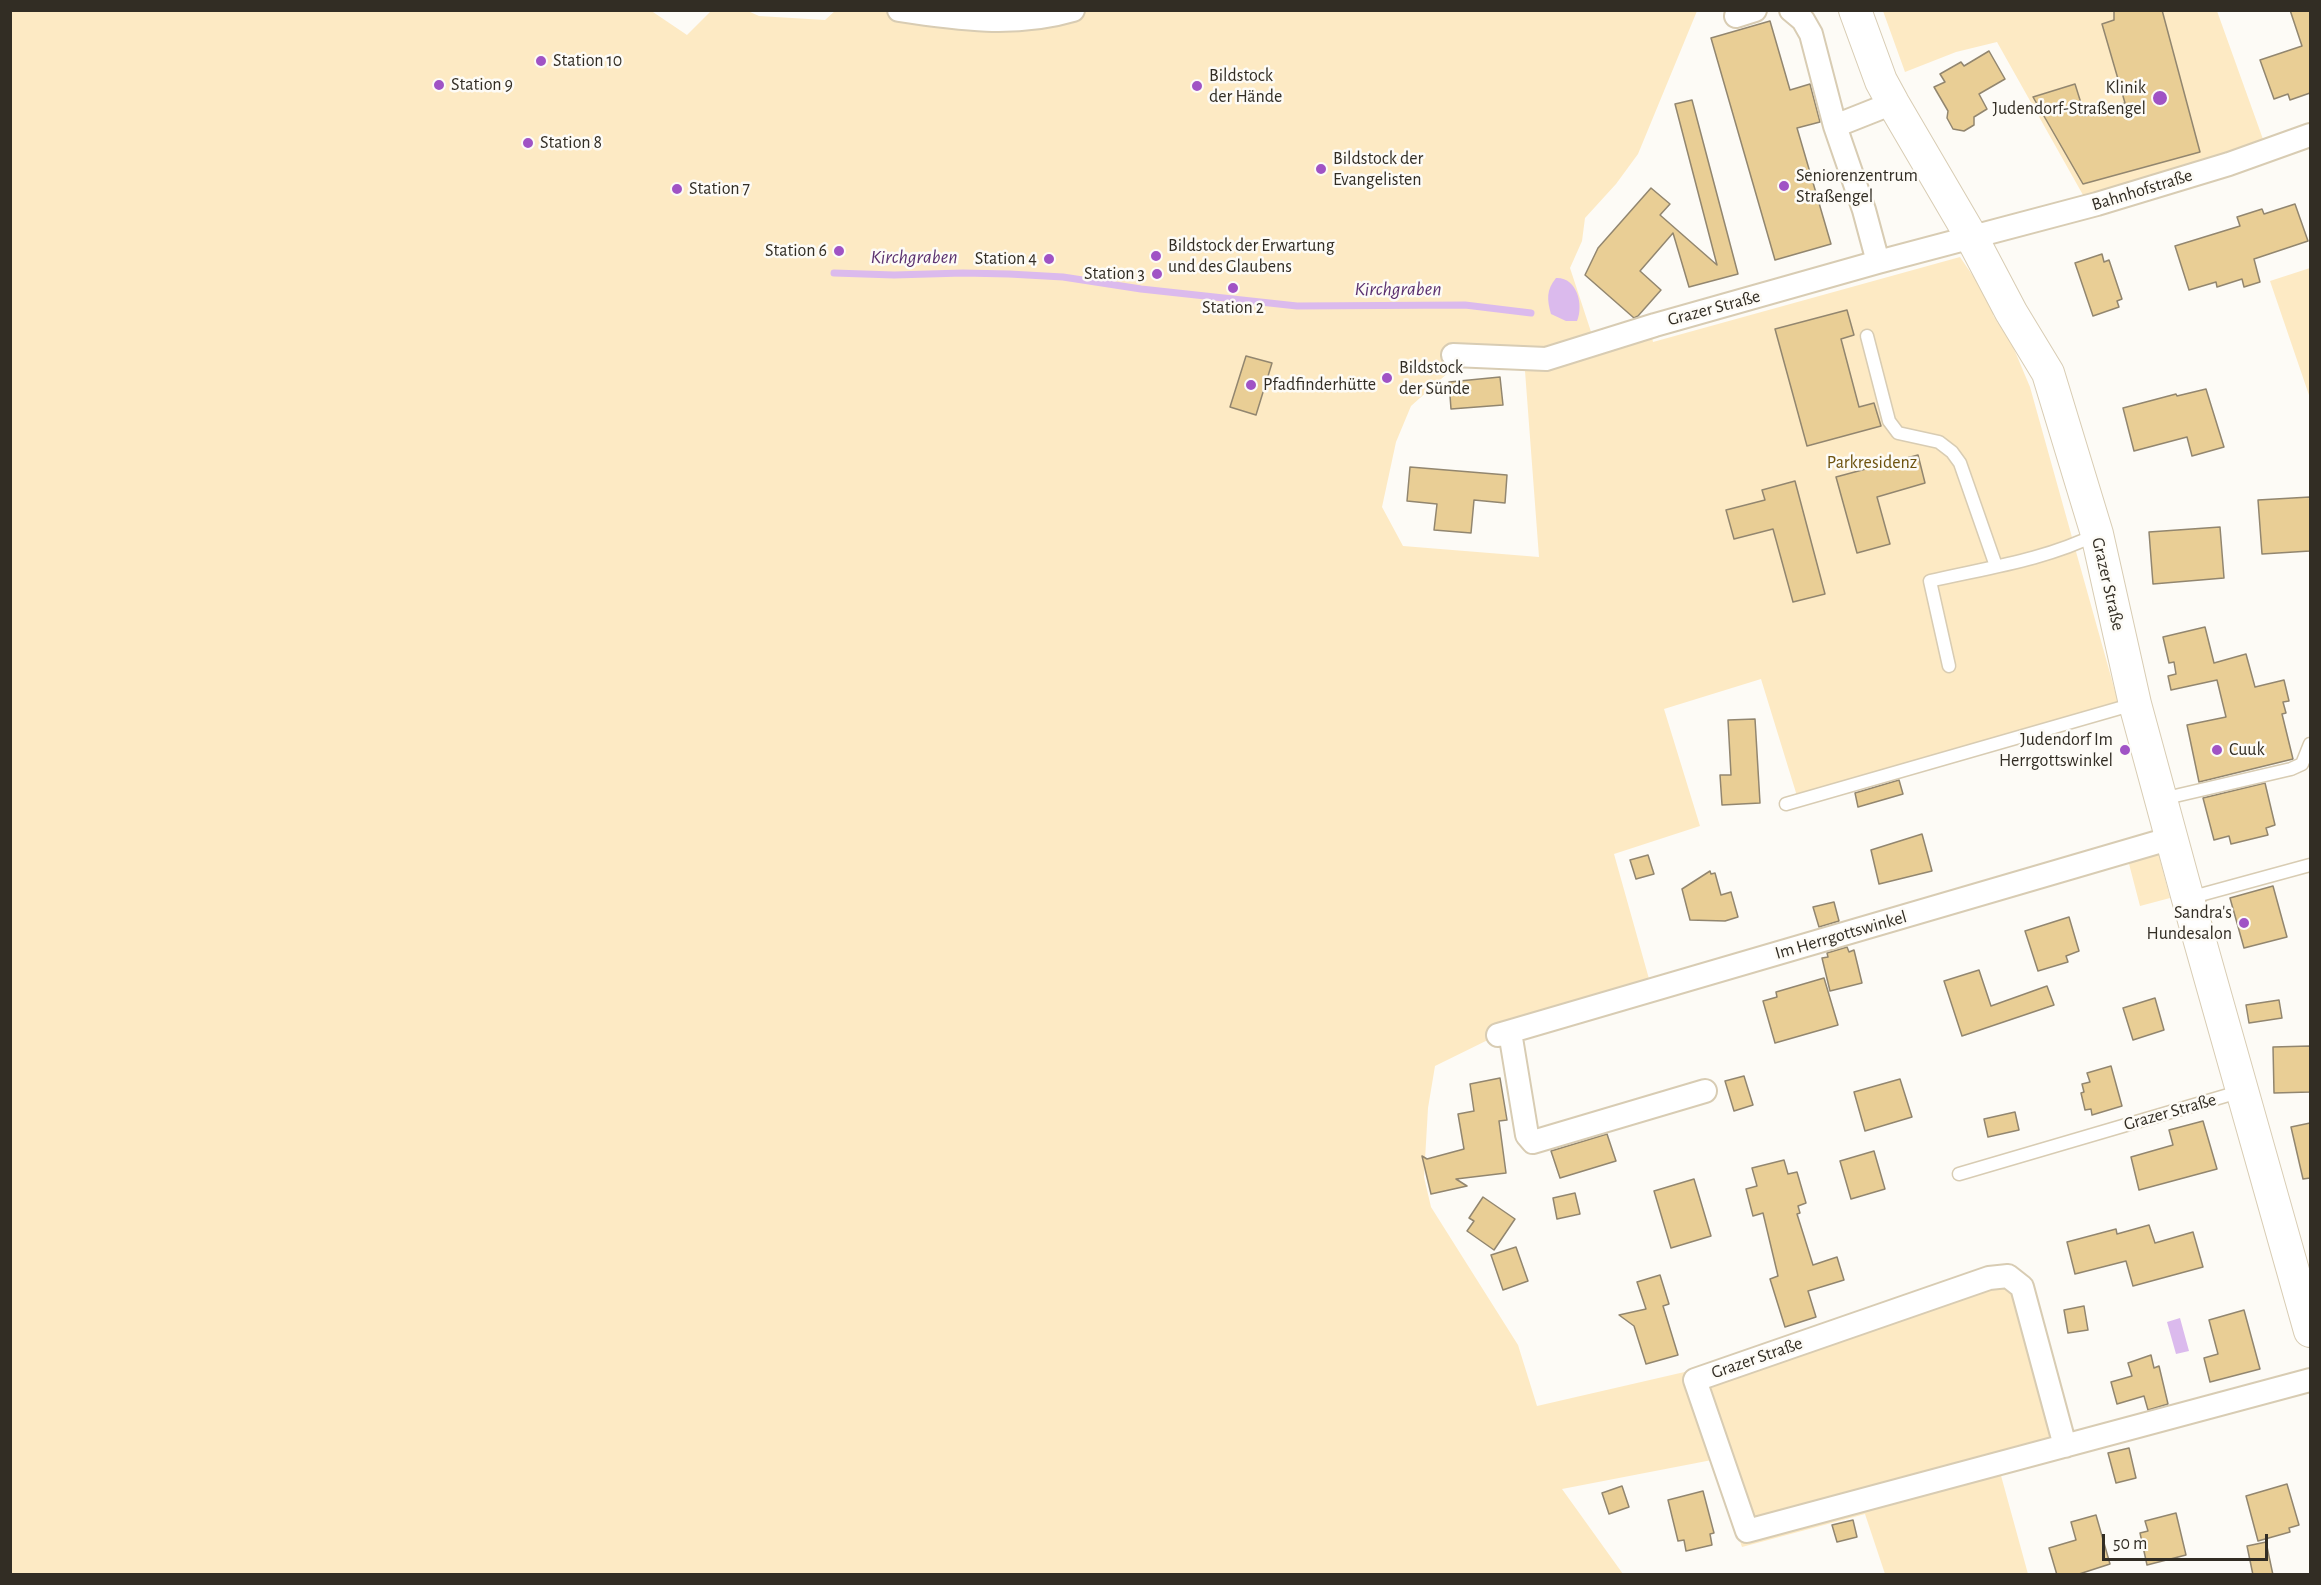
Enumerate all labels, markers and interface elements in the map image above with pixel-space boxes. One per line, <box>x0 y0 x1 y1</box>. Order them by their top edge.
place label: Station 10 <box>553 50 622 72</box>
marker: Station 10 <box>534 54 548 68</box>
place label: Bildstock der Hände <box>1209 65 1282 107</box>
place label: Station 9 <box>451 74 513 96</box>
place label: Klinik Judendorf-Straßengel <box>1992 77 2146 119</box>
marker: Station 9 <box>432 78 446 92</box>
marker: Bildstock der Hände <box>1190 79 1204 93</box>
marker: Klinik Judendorf-Straßengel <box>2151 89 2169 107</box>
place label: Station 8 <box>540 132 602 154</box>
marker: Station 8 <box>521 136 535 150</box>
place label: Bildstock der Evangelisten <box>1333 148 1423 190</box>
marker: Bildstock der Evangelisten <box>1314 162 1328 176</box>
street label: Bahnhofstraße <box>2089 164 2195 216</box>
place label: Seniorenzentrum Straßengel <box>1796 165 1918 207</box>
place label: Station 7 <box>689 178 750 200</box>
marker: Seniorenzentrum Straßengel <box>1777 179 1791 193</box>
marker: Station 7 <box>670 182 684 196</box>
place label: Bildstock der Erwartung und des Glaubens <box>1168 235 1334 278</box>
place label: Station 6 <box>765 240 827 262</box>
marker: Station 6 <box>832 244 846 258</box>
water label: Kirchgraben <box>870 245 958 269</box>
place label: Station 4 <box>975 248 1037 270</box>
marker: Bildstock der Erwartung und des Glaubens <box>1149 249 1163 263</box>
marker: Station 4 <box>1042 252 1056 266</box>
place label: Station 3 <box>1084 263 1145 285</box>
marker: Station 3 <box>1150 267 1164 281</box>
water label: Kirchgraben <box>1354 277 1442 301</box>
marker: Station 2 <box>1226 281 1240 295</box>
street label: Grazer Straße <box>1665 285 1763 331</box>
place label: Station 2 <box>1202 297 1264 319</box>
place label: Bildstock der Sünde <box>1399 357 1470 400</box>
marker: Bildstock der Sünde <box>1380 371 1394 385</box>
place label: Pfadfinderhütte <box>1263 374 1376 396</box>
marker: Pfadfinderhütte <box>1244 378 1258 392</box>
park label: Parkresidenz <box>1827 452 1917 474</box>
street label: Grazer Straße <box>2087 535 2129 633</box>
place label: Judendorf Im Herrgottswinkel <box>1999 729 2113 771</box>
place label: Cuuk <box>2229 739 2265 761</box>
marker: Judendorf Im Herrgottswinkel <box>2118 743 2132 757</box>
marker: Cuuk <box>2210 743 2224 757</box>
place label: Sandra's Hundesalon <box>2147 902 2232 944</box>
street label: Im Herrgottswinkel <box>1773 906 1909 964</box>
marker: Sandra's Hundesalon <box>2237 916 2251 930</box>
street label: Grazer Straße <box>2121 1089 2219 1135</box>
street label: Grazer Straße <box>1709 1332 1805 1384</box>
scale bar <box>2105 1522 2272 1560</box>
text: 50 m <box>2113 1535 2147 1553</box>

